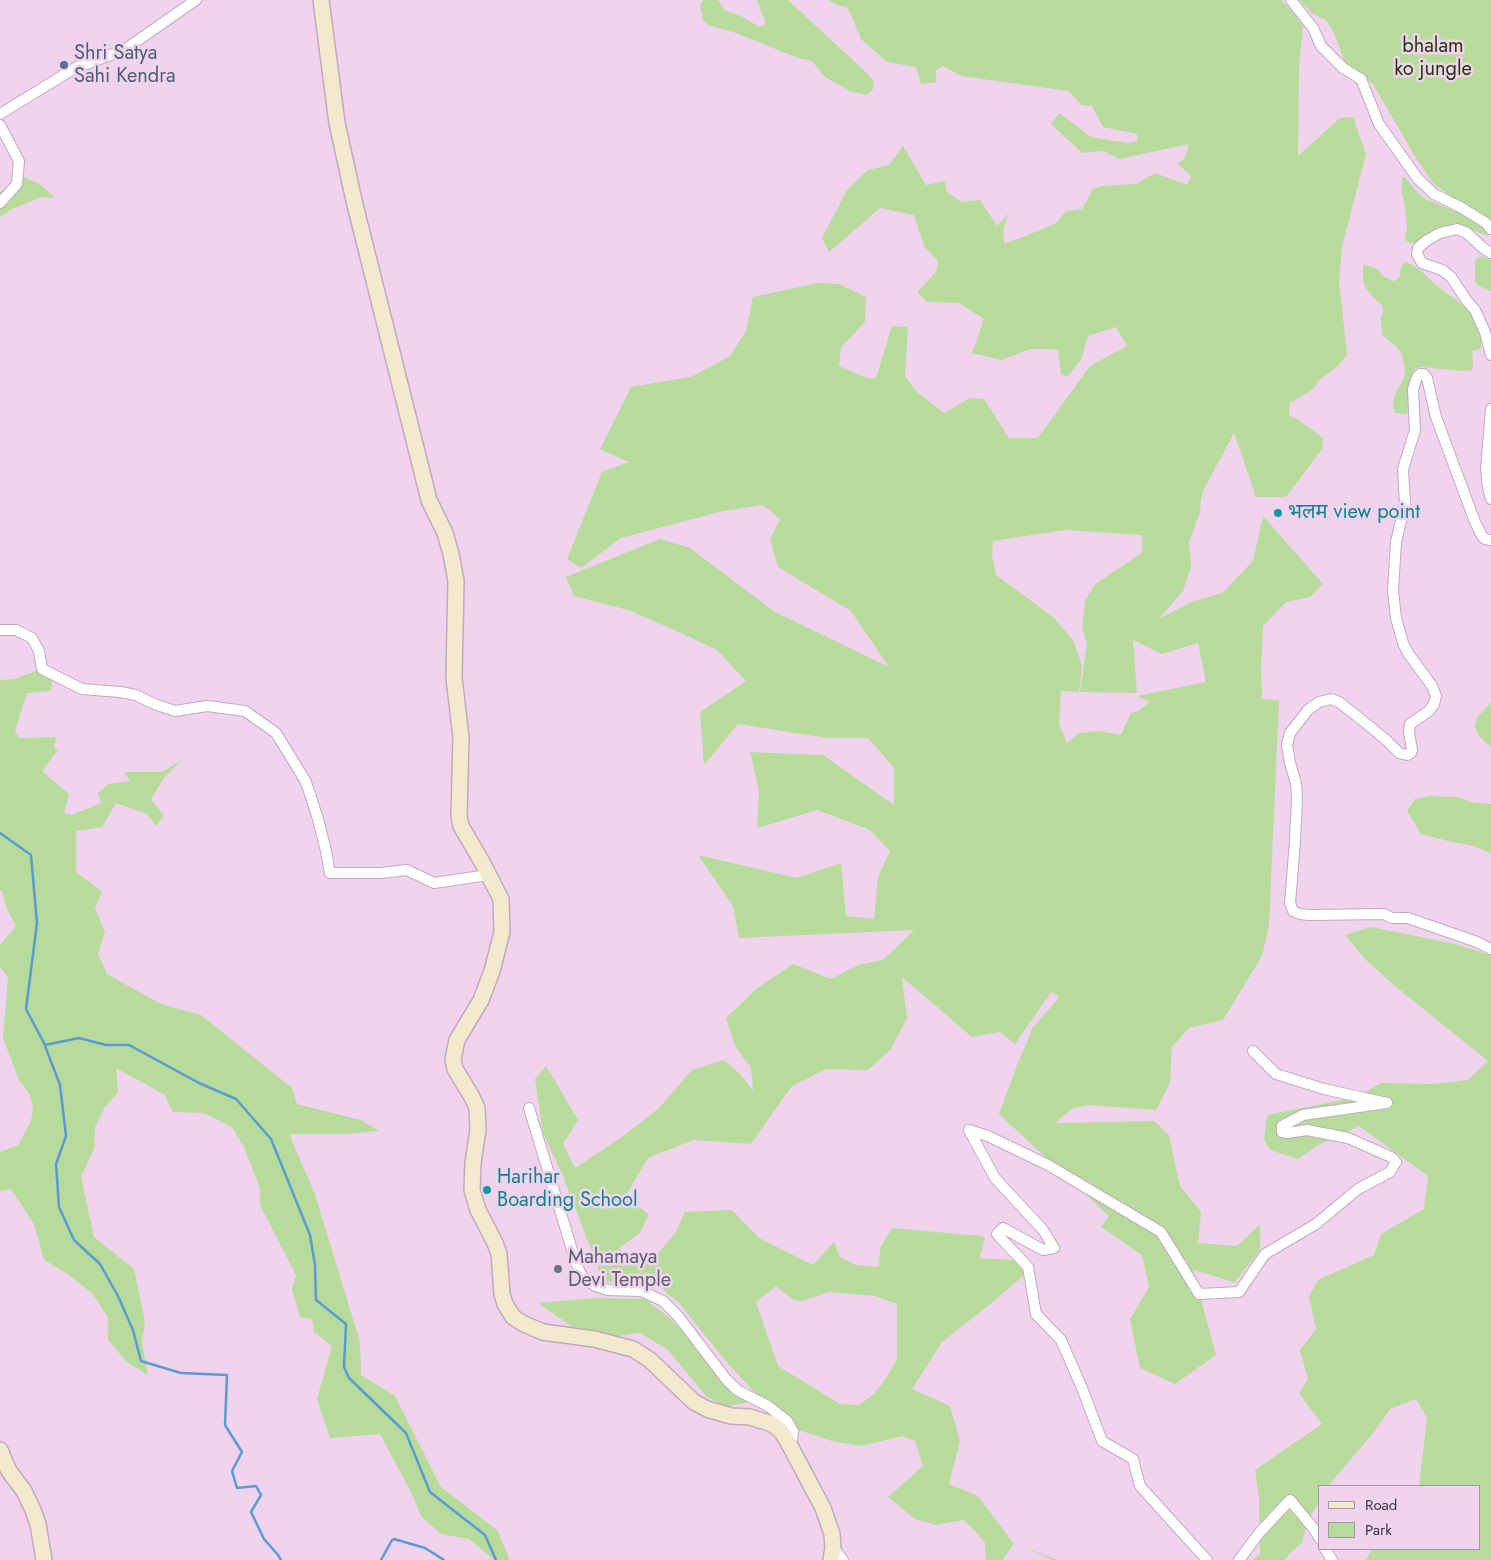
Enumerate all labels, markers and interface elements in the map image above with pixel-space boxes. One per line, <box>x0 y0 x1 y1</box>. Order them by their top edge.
park label: bhalam ko jungle <box>1394 35 1472 82</box>
place label: Shri Satya Sahi Kendra <box>74 42 176 89</box>
marker: Shri Satya Sahi Kendra <box>58 59 70 71</box>
place label: भलम view point <box>1288 501 1420 525</box>
marker: भलम view point <box>1272 507 1284 519</box>
place label: Harihar Boarding School <box>497 1166 638 1213</box>
marker: Harihar Boarding School <box>481 1184 493 1196</box>
place label: Mahamaya Devi Temple <box>568 1246 671 1293</box>
marker: Mahamaya Devi Temple <box>552 1263 564 1275</box>
legend <box>1318 1485 1481 1550</box>
text: Road <box>1365 1494 1397 1516</box>
text: Park <box>1365 1519 1392 1541</box>

